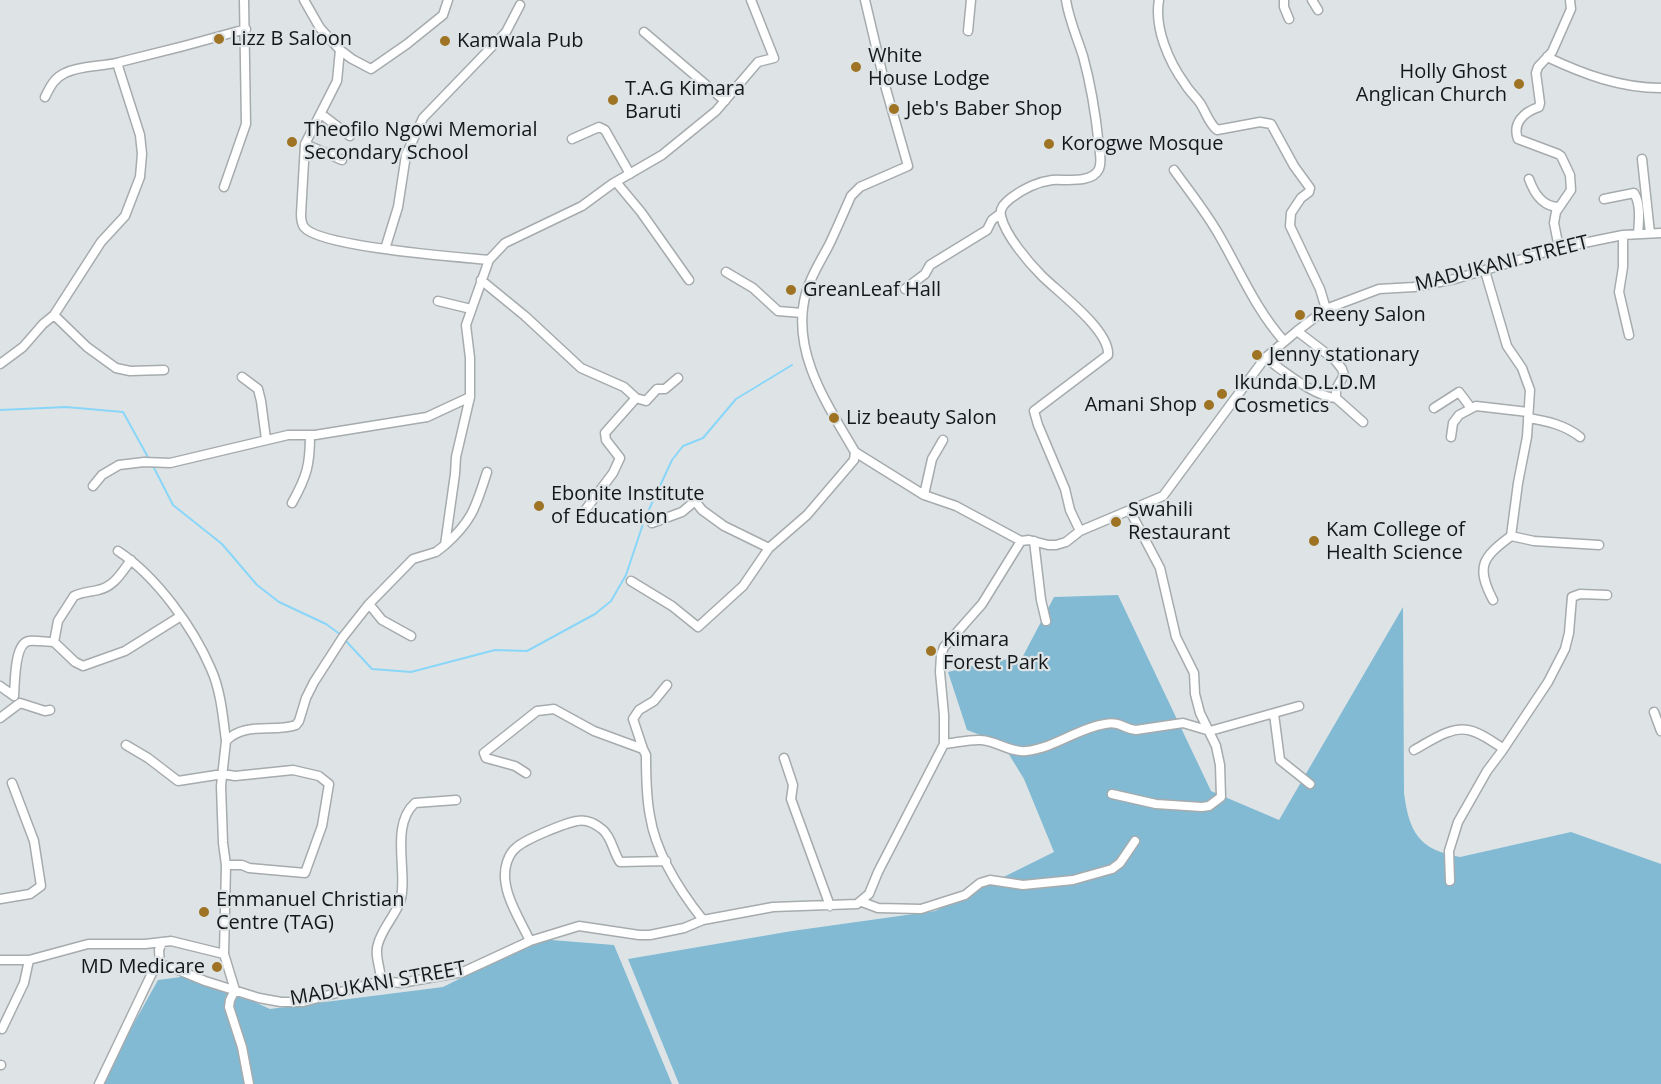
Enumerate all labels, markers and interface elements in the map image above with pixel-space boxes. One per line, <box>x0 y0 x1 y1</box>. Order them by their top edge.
place label: Lizz B Saloon <box>231 27 352 51</box>
place label: Kamwala Pub <box>457 29 583 53</box>
marker: Lizz B Saloon <box>212 32 226 46</box>
marker: Kamwala Pub <box>438 34 452 48</box>
place label: White House Lodge <box>868 44 990 91</box>
marker: White House Lodge <box>849 60 863 74</box>
place label: Holly Ghost Anglican Church <box>1356 60 1507 107</box>
place label: T.A.G Kimara Baruti <box>625 77 745 124</box>
marker: Holly Ghost Anglican Church <box>1512 77 1526 91</box>
marker: T.A.G Kimara Baruti <box>606 93 620 107</box>
place label: Jeb's Baber Shop <box>906 97 1062 121</box>
marker: Jeb's Baber Shop <box>887 102 901 116</box>
place label: Theofilo Ngowi Memorial Secondary School <box>304 118 537 165</box>
place label: Korogwe Mosque <box>1061 132 1224 156</box>
marker: Theofilo Ngowi Memorial Secondary School <box>285 135 299 149</box>
marker: Korogwe Mosque <box>1042 137 1056 151</box>
street label: MADUKANI STREET <box>1413 231 1591 297</box>
place label: GreanLeaf Hall <box>803 278 941 302</box>
marker: GreanLeaf Hall <box>784 283 798 297</box>
place label: Reeny Salon <box>1312 303 1426 327</box>
marker: Reeny Salon <box>1293 308 1307 322</box>
place label: Jenny stationary <box>1269 343 1419 367</box>
marker: Jenny stationary <box>1250 348 1264 362</box>
place label: Ikunda D.L.D.M Cosmetics <box>1234 371 1376 418</box>
marker: Ikunda D.L.D.M Cosmetics <box>1215 387 1229 401</box>
place label: Amani Shop <box>1085 393 1197 417</box>
marker: Amani Shop <box>1202 398 1216 412</box>
place label: Liz beauty Salon <box>846 406 997 430</box>
marker: Liz beauty Salon <box>827 411 841 425</box>
place label: Ebonite Institute of Education <box>551 482 705 529</box>
place label: Swahili Restaurant <box>1128 498 1230 545</box>
marker: Ebonite Institute of Education <box>532 499 546 513</box>
marker: Swahili Restaurant <box>1109 515 1123 529</box>
place label: Kam College of Health Science <box>1326 518 1465 565</box>
marker: Kam College of Health Science <box>1307 534 1321 548</box>
place label: Kimara Forest Park <box>943 628 1048 675</box>
marker: Kimara Forest Park <box>924 644 938 658</box>
place label: Emmanuel Christian Centre (TAG) <box>216 888 404 935</box>
marker: Emmanuel Christian Centre (TAG) <box>197 905 211 919</box>
place label: MD Medicare <box>81 955 205 979</box>
street label: MADUKANI STREET <box>288 957 468 1011</box>
marker: MD Medicare <box>210 960 224 974</box>

